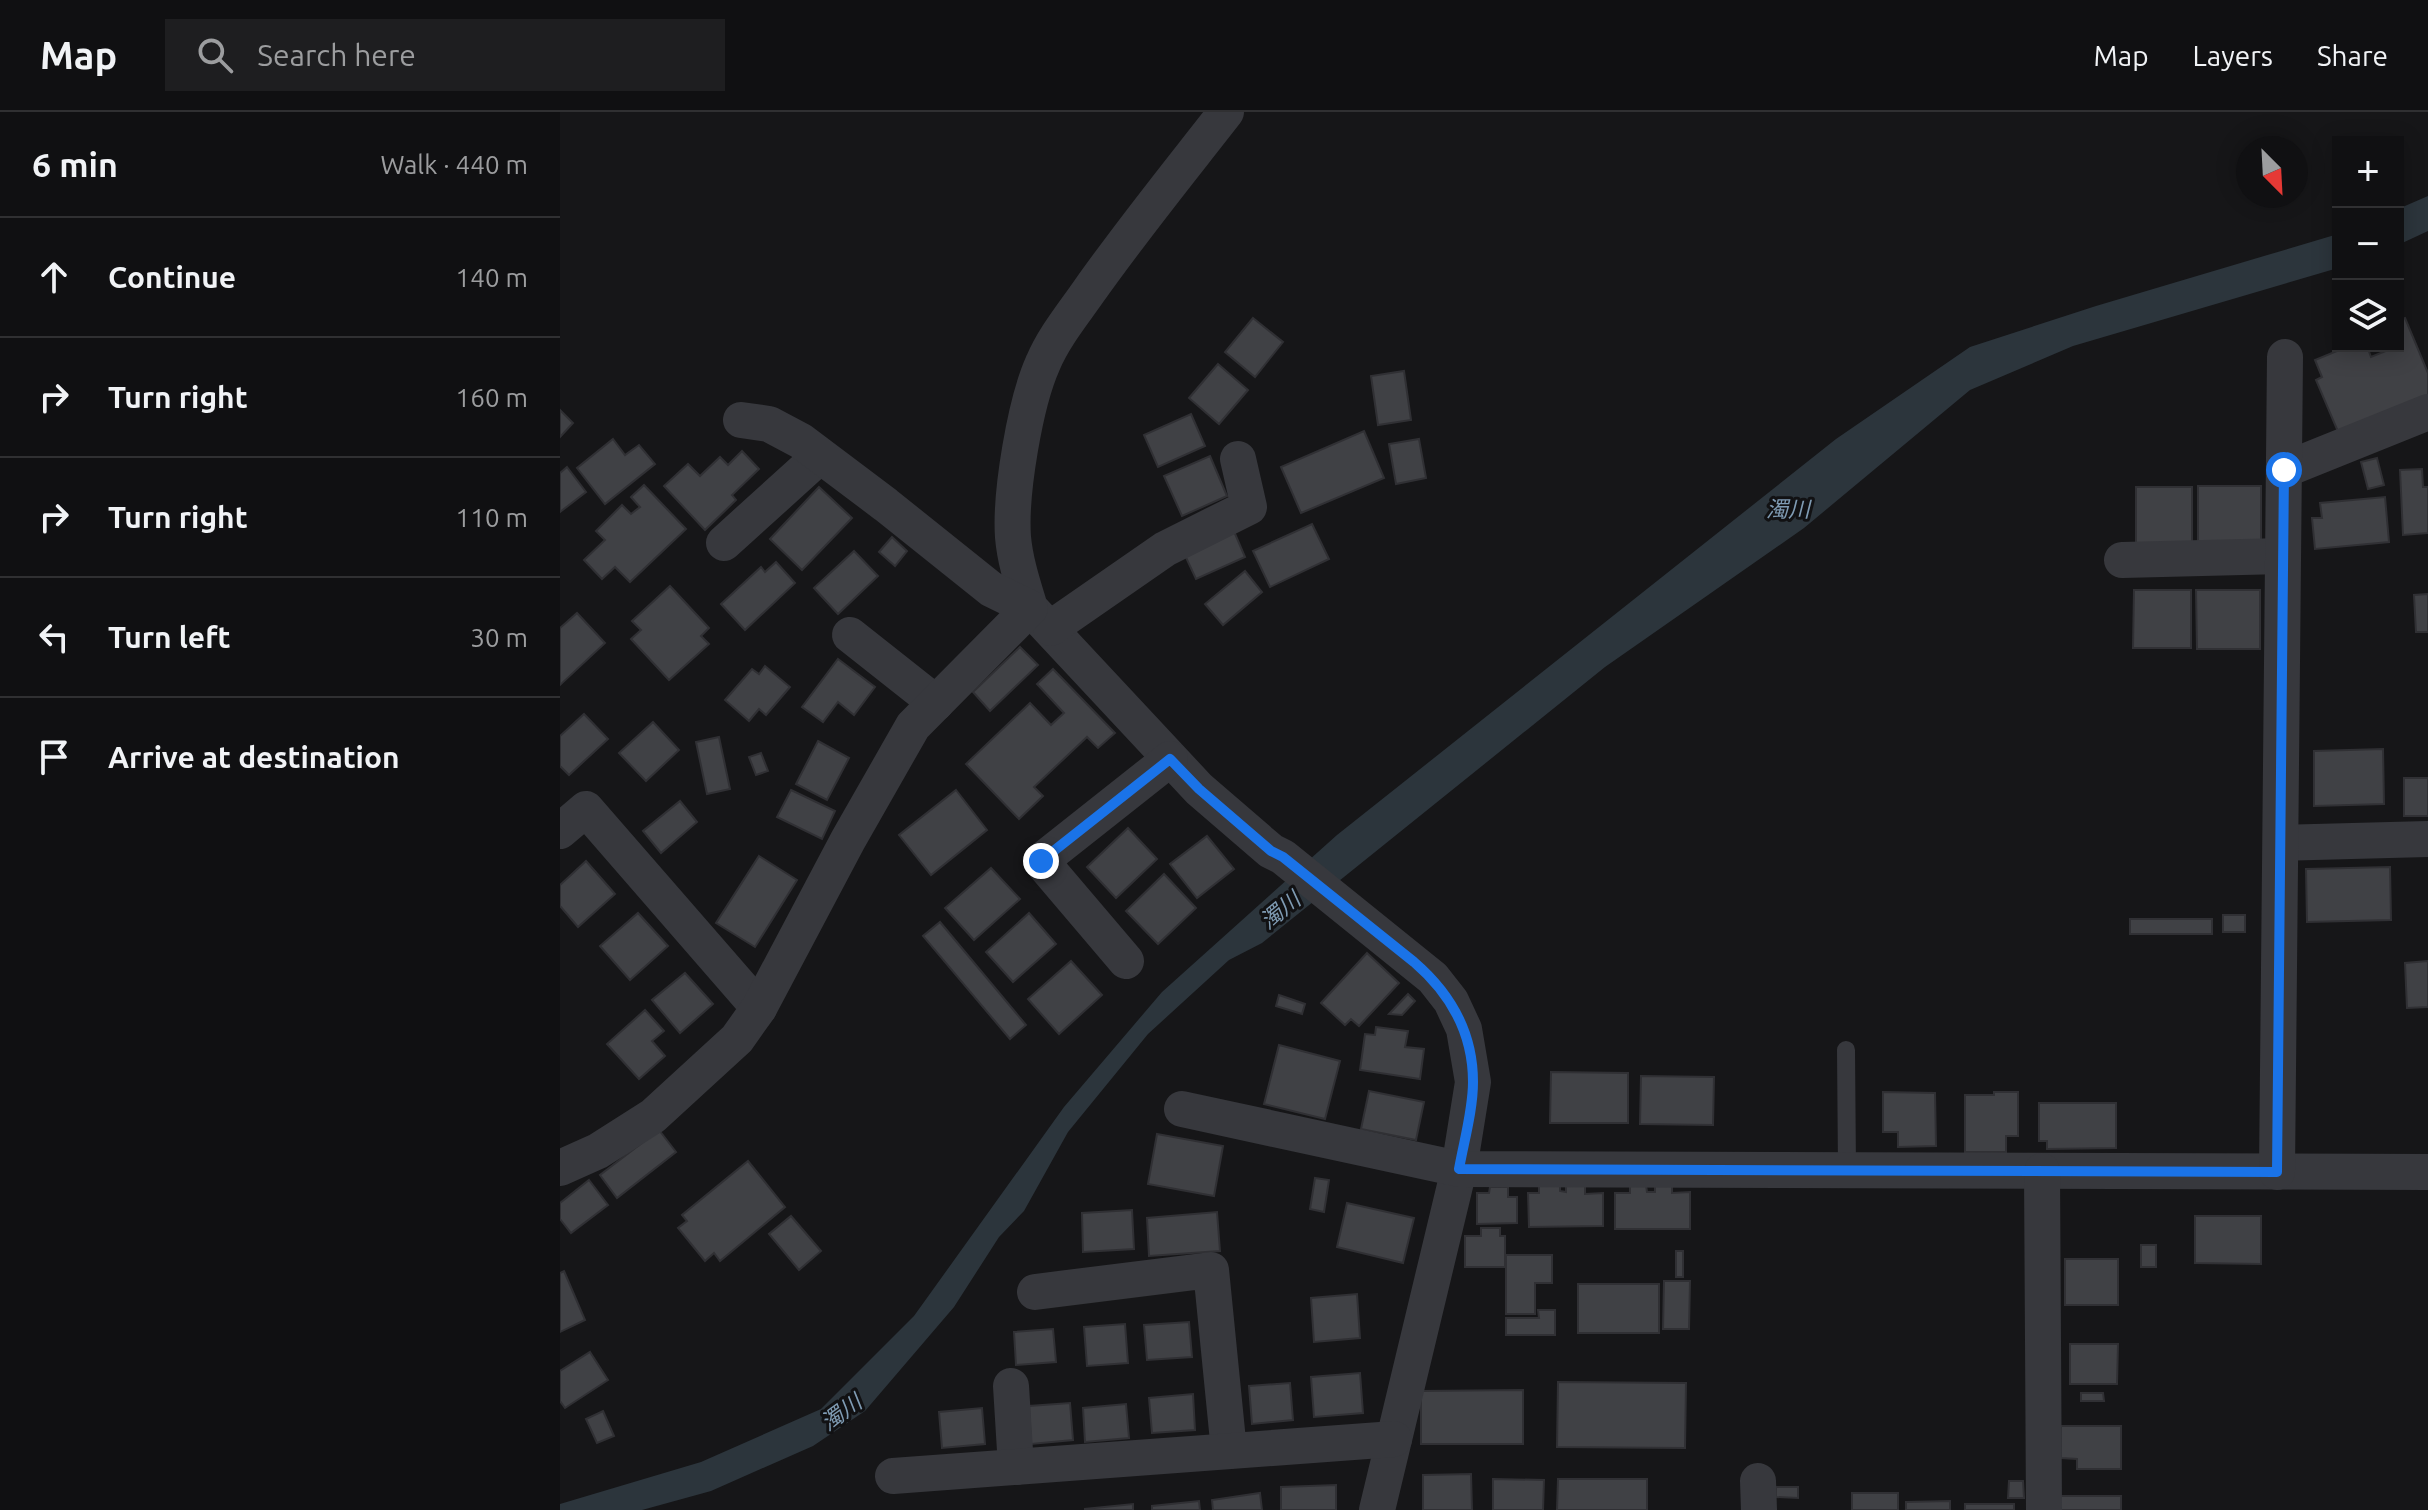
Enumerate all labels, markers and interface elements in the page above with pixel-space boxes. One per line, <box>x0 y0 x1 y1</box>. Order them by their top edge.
search box <box>165 19 725 91</box>
icon: search <box>193 33 237 77</box>
text: Map <box>40 34 117 76</box>
text: Search here <box>257 38 416 72</box>
text: Map <box>2093 40 2149 71</box>
text: Layers <box>2193 40 2273 71</box>
text: Share <box>2317 40 2388 71</box>
north arrow <box>2236 136 2308 208</box>
map controls <box>2332 136 2404 352</box>
button: + <box>2332 136 2404 208</box>
text: 6 min <box>32 145 118 183</box>
text: Walk · 440 m <box>380 150 528 179</box>
button: − <box>2332 208 2404 280</box>
icon: ahead <box>32 255 76 299</box>
text: Continue <box>108 260 236 294</box>
text: 140 m <box>456 263 528 292</box>
button: layers <box>2332 280 2404 352</box>
icon: right <box>32 375 76 419</box>
text: Turn right <box>108 380 248 414</box>
text: 160 m <box>456 383 528 412</box>
route start <box>2266 452 2302 488</box>
icon: right <box>32 495 76 539</box>
water label: 濁川 <box>1766 496 1812 521</box>
text: Turn right <box>108 500 248 534</box>
text: 110 m <box>456 503 528 532</box>
icon: left <box>32 615 76 659</box>
text: Turn left <box>108 620 230 654</box>
text: 30 m <box>470 623 528 652</box>
icon: arrive <box>32 735 76 779</box>
text: Arrive at destination <box>108 740 400 774</box>
route end <box>1023 843 1059 879</box>
water label: 濁川 <box>1255 885 1306 933</box>
water label: 濁川 <box>816 1387 867 1435</box>

